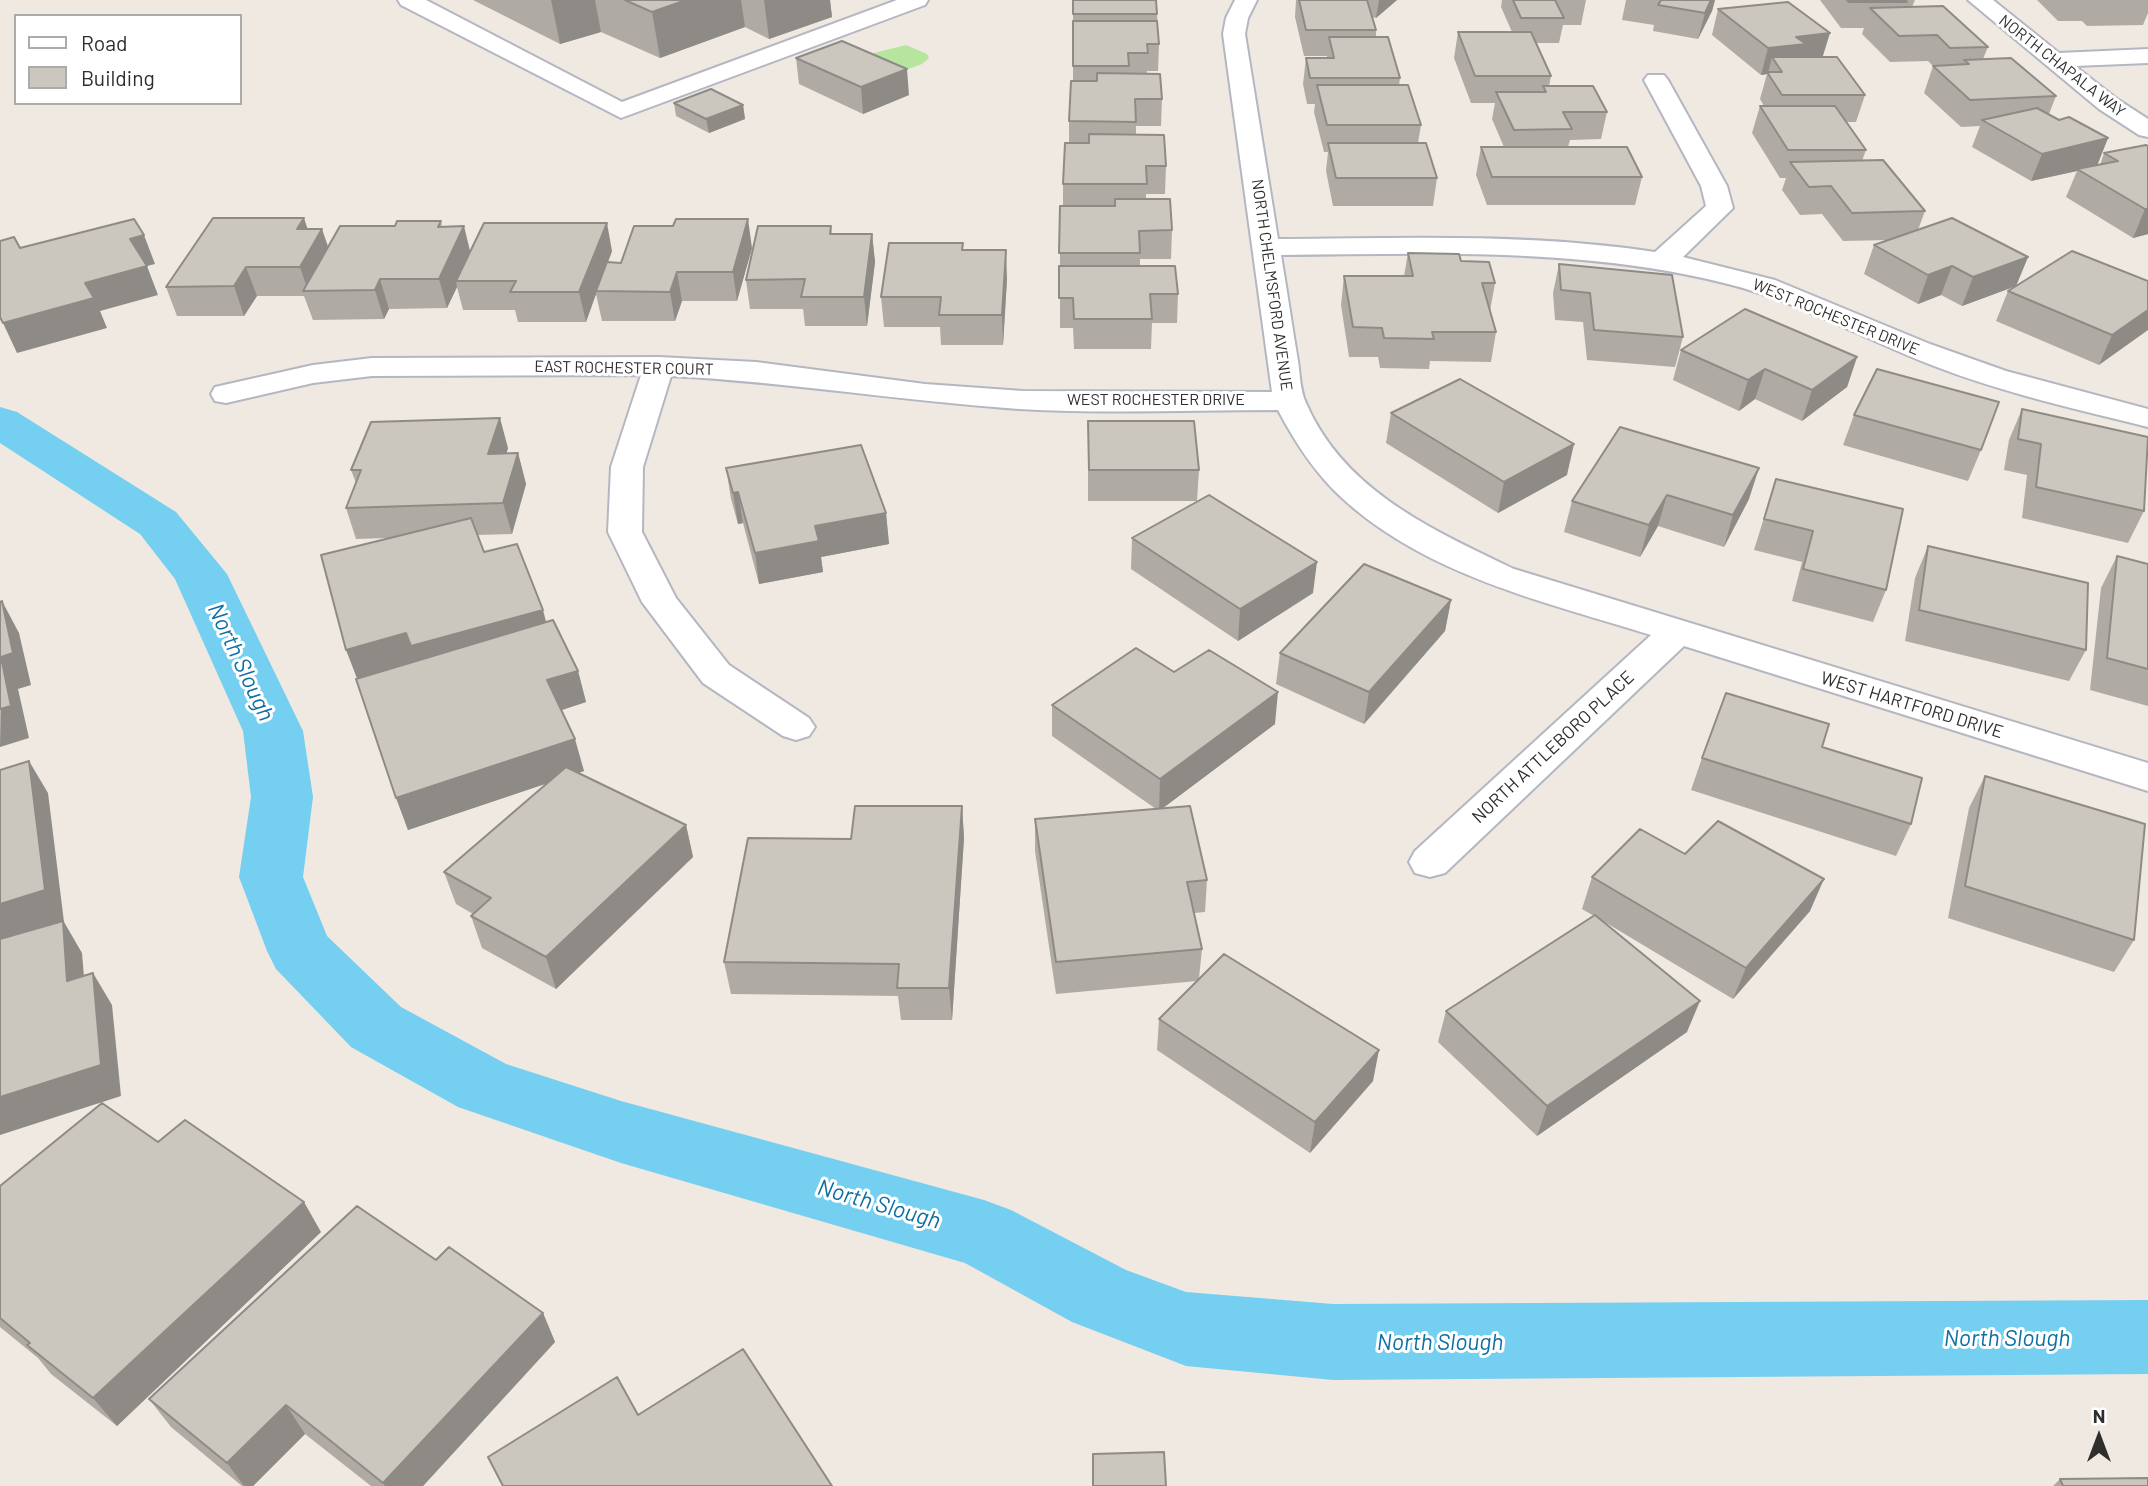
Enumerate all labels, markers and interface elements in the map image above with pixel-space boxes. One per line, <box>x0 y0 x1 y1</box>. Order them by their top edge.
street label: NORTH CHAPALA WAY <box>1995 11 2129 121</box>
legend <box>14 14 242 105</box>
text: Road <box>81 30 127 55</box>
text: Building <box>81 65 155 90</box>
street label: NORTH CHELMSFORD AVENUE <box>1248 178 1296 392</box>
street label: WEST ROCHESTER DRIVE <box>1750 275 1922 359</box>
street label: EAST ROCHESTER COURT <box>534 357 714 379</box>
street label: WEST ROCHESTER DRIVE <box>1067 390 1245 410</box>
water label: North Slough <box>202 599 280 725</box>
street label: NORTH ATTLEBORO PLACE <box>1467 666 1639 828</box>
street label: WEST HARTFORD DRIVE <box>1818 667 2006 743</box>
water label: North Slough <box>814 1173 944 1235</box>
water label: North Slough <box>1944 1324 2070 1352</box>
water label: North Slough <box>1377 1328 1503 1356</box>
north arrow <box>2064 1402 2134 1472</box>
text: N <box>2093 1404 2105 1427</box>

